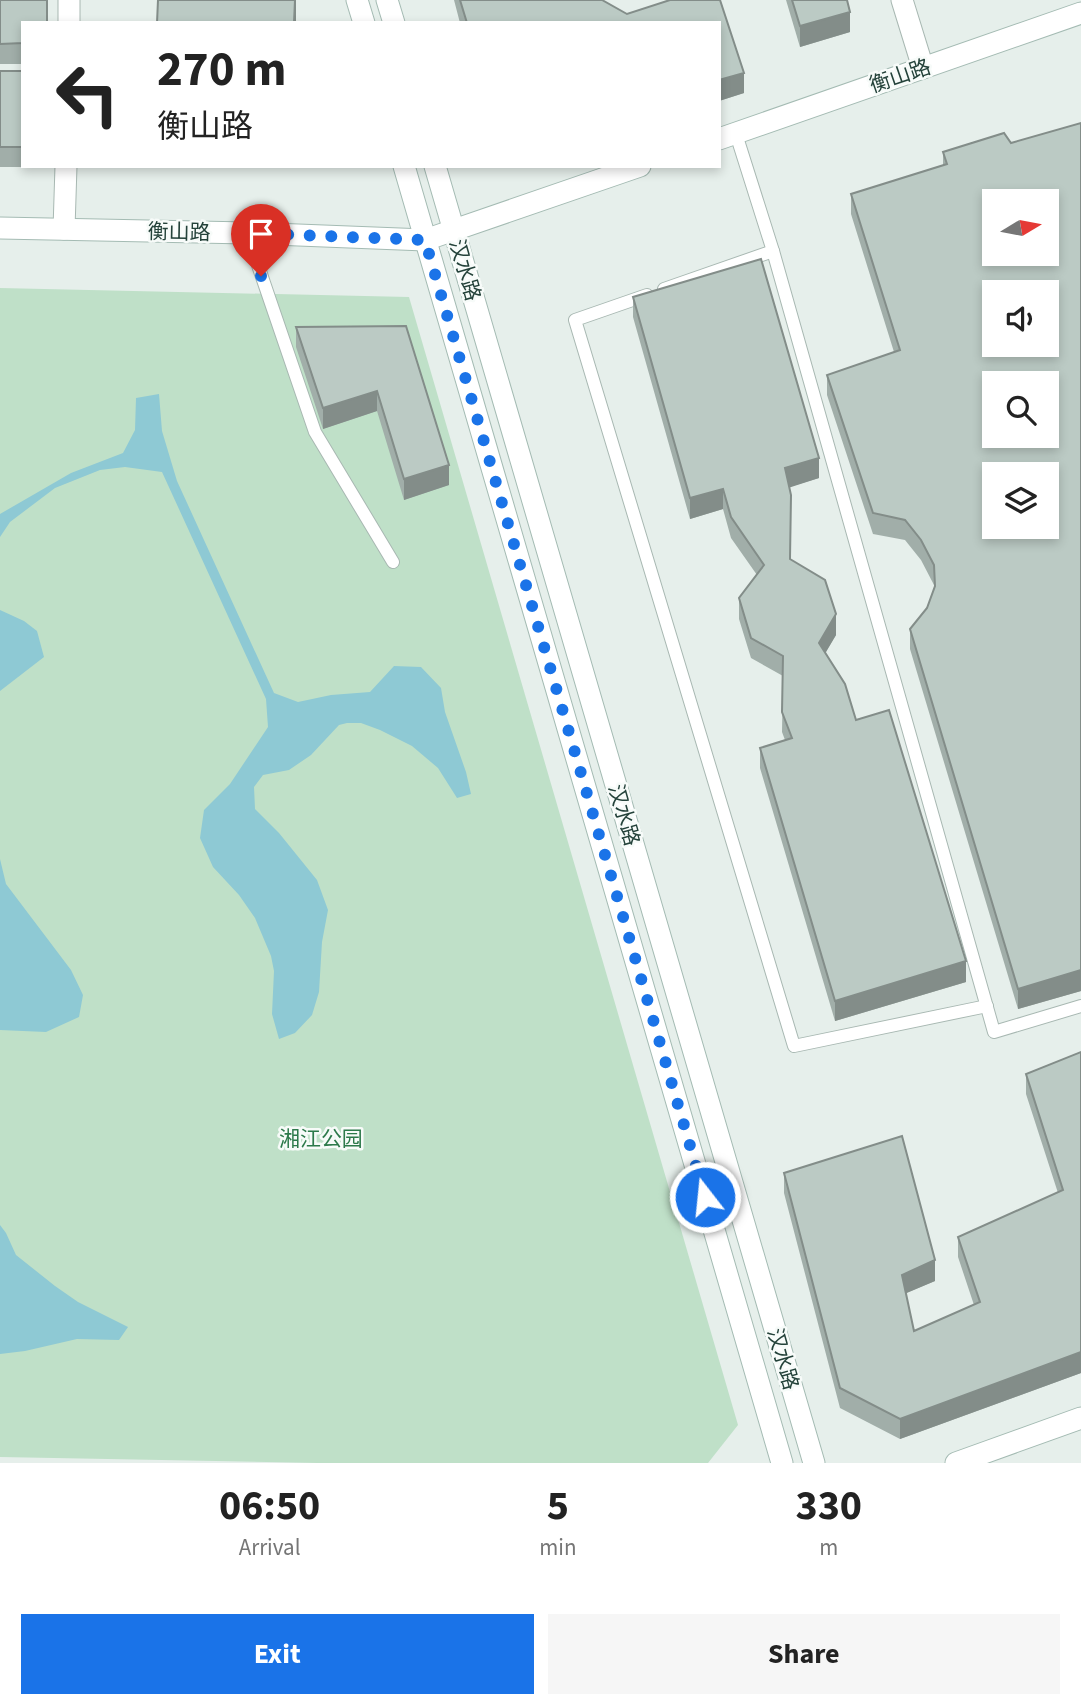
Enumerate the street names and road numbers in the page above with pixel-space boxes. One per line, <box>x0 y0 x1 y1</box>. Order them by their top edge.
street label: 衡山路 <box>865 52 935 100</box>
street label: 衡山路 <box>147 216 211 248</box>
street label: 汉水路 <box>442 236 488 304</box>
street label: 汉水路 <box>601 781 647 849</box>
street label: 汉水路 <box>760 1325 806 1393</box>

